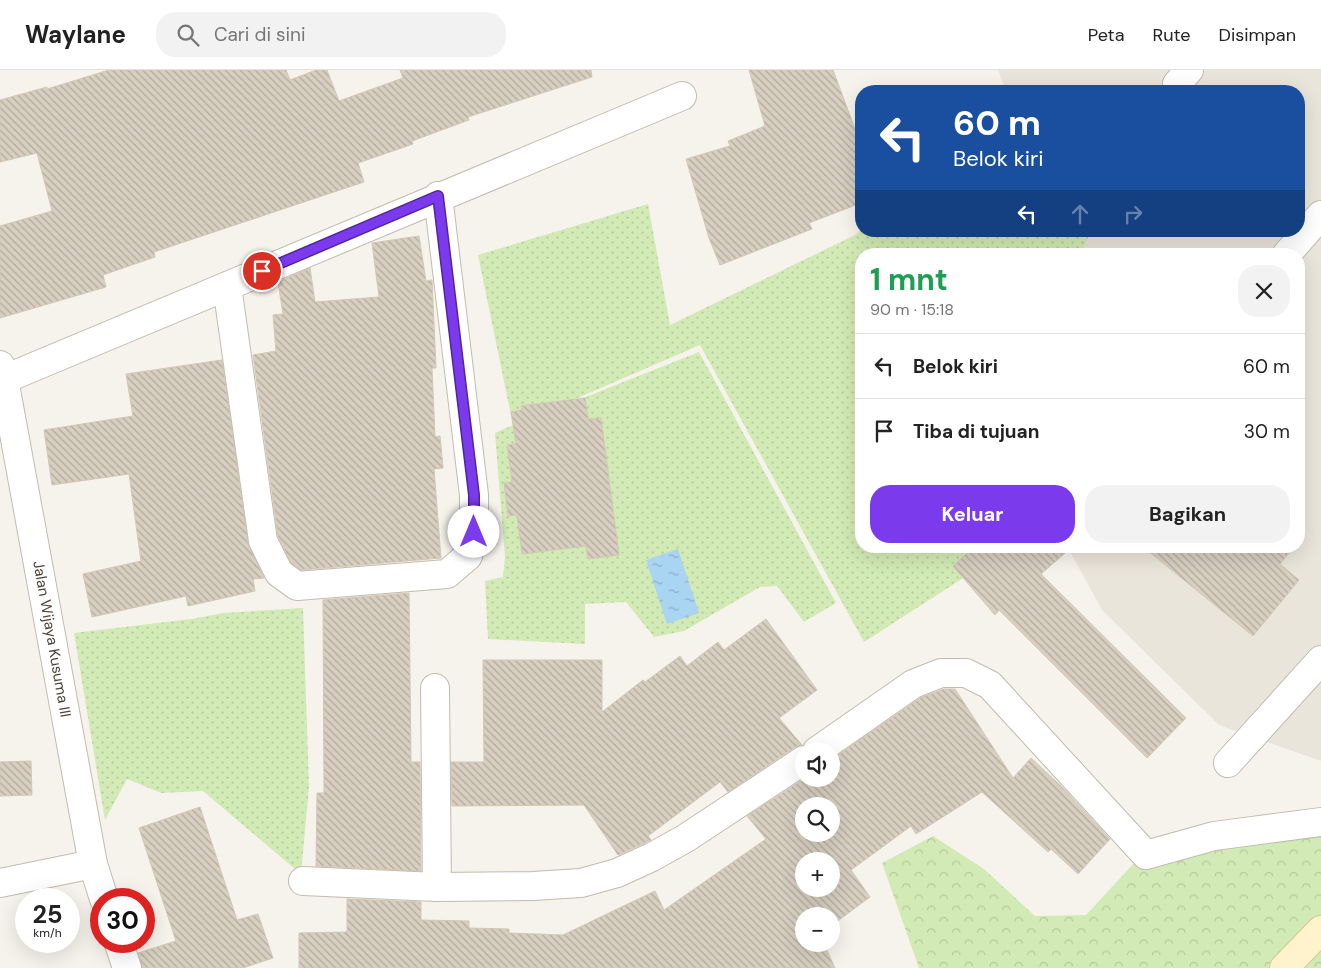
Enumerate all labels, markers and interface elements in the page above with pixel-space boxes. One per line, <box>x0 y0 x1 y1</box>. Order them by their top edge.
search box <box>156 12 506 57</box>
text: Waylane <box>25 19 126 50</box>
icon: search <box>174 21 202 49</box>
text: Cari di sini <box>214 22 306 47</box>
text: Peta <box>1088 23 1124 47</box>
text: Rute <box>1152 23 1191 47</box>
text: Disimpan <box>1219 23 1296 47</box>
text: 60 m <box>953 100 1041 146</box>
icon: left <box>870 105 935 170</box>
text: Belok kiri <box>953 144 1043 173</box>
icon: left <box>1013 200 1041 228</box>
icon: ahead <box>1066 200 1094 228</box>
icon: right <box>1119 200 1147 228</box>
pin <box>241 250 283 292</box>
icon: arrive <box>248 257 276 285</box>
text: 1 mnt <box>870 260 948 299</box>
button: close <box>1238 265 1290 317</box>
text: 90 m · 15:18 <box>870 299 954 320</box>
icon: left <box>870 352 898 380</box>
text: Belok kiri <box>913 354 998 379</box>
text: 60 m <box>1243 354 1290 379</box>
icon: arrive <box>870 417 898 445</box>
text: Tiba di tujuan <box>913 419 1039 444</box>
text: 30 m <box>1244 419 1290 444</box>
button: Keluar <box>870 485 1075 543</box>
button: Bagikan <box>1085 485 1290 543</box>
position arrow <box>447 505 499 557</box>
street label: Jalan Wijaya Kusuma III <box>28 559 76 719</box>
map controls <box>795 742 840 952</box>
button: sound <box>795 742 840 787</box>
button: search <box>795 797 840 842</box>
button: + <box>795 852 840 897</box>
speed limit sign: 30 <box>90 888 155 953</box>
text: 25 <box>33 898 62 931</box>
button: − <box>795 907 840 952</box>
text: km/h <box>33 925 62 941</box>

